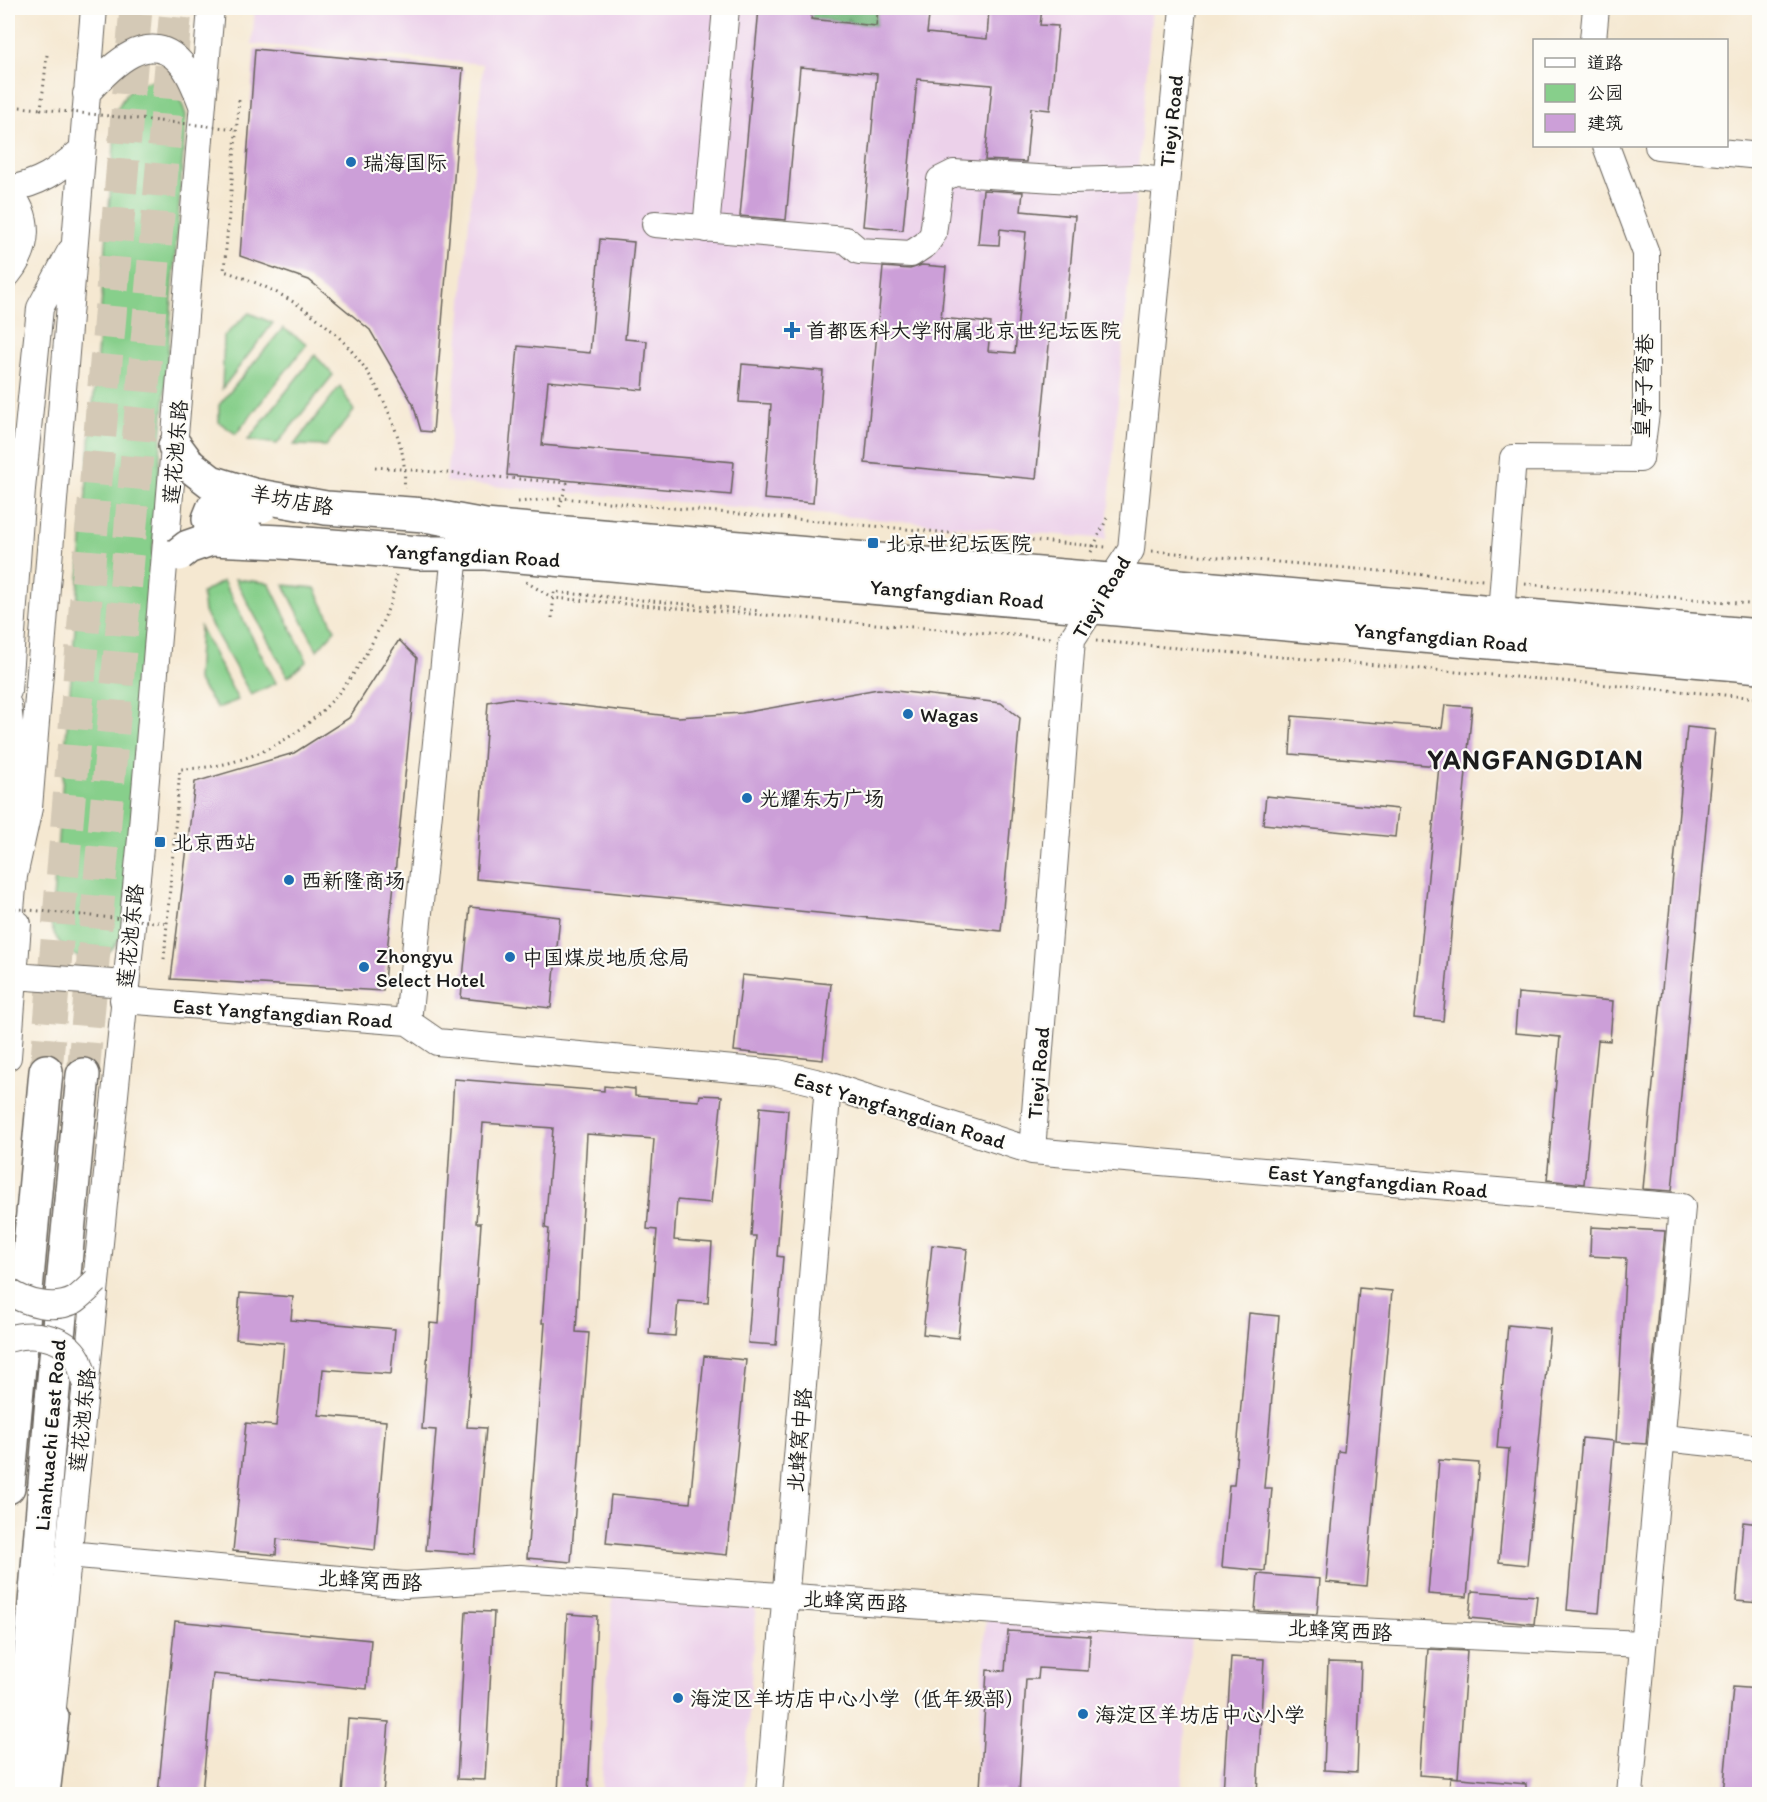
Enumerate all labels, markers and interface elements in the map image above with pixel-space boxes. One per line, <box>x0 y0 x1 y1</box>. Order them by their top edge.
legend <box>1533 39 1728 147</box>
text: 道路 <box>1587 52 1623 74</box>
street label: Tieyi Road <box>1154 74 1188 168</box>
text: 公园 <box>1587 82 1623 104</box>
text: 建筑 <box>1587 112 1623 134</box>
place label: 瑞海国际 <box>363 150 447 175</box>
marker: 瑞海国际 <box>344 155 358 169</box>
place label: 首都医科大学附属北京世纪坛医院 <box>806 318 1121 343</box>
marker: 首都医科大学附属北京世纪坛医院 <box>783 321 801 339</box>
street label: 皇亭子弯巷 <box>1629 333 1657 439</box>
street label: 莲花池东路 <box>158 399 192 505</box>
street label: 羊坊店路 <box>248 480 336 520</box>
place label: 北京世纪坛医院 <box>885 531 1032 556</box>
marker: 北京世纪坛医院 <box>866 536 880 550</box>
street label: Yangfangdian Road <box>385 538 561 572</box>
street label: Tieyi Road <box>1066 551 1136 643</box>
street label: Yangfangdian Road <box>869 574 1045 614</box>
street label: Yangfangdian Road <box>1353 617 1529 657</box>
place label: Wagas <box>920 702 979 727</box>
marker: Wagas <box>901 707 915 721</box>
district label: YANGFANGDIAN <box>1427 743 1644 776</box>
place label: 光耀东方广场 <box>759 786 885 811</box>
marker: 光耀东方广场 <box>740 791 754 805</box>
place label: 北京西站 <box>172 830 256 855</box>
marker: 北京西站 <box>153 835 167 849</box>
place label: 西新隆商场 <box>301 868 406 893</box>
marker: 西新隆商场 <box>282 873 296 887</box>
street label: 莲花池东路 <box>112 882 148 990</box>
place label: Zhongyu Select Hotel <box>376 943 485 992</box>
place label: 中国煤炭地质总局 <box>522 945 690 970</box>
marker: 中国煤炭地质总局 <box>503 950 517 964</box>
marker: Zhongyu Select Hotel <box>357 960 371 974</box>
street label: East Yangfangdian Road <box>172 993 394 1033</box>
street label: Tieyi Road <box>1022 1026 1054 1120</box>
street label: East Yangfangdian Road <box>791 1066 1009 1154</box>
street label: East Yangfangdian Road <box>1267 1159 1489 1203</box>
street label: Lianhuachi East Road <box>29 1338 71 1532</box>
street label: 莲花池东路 <box>64 1366 100 1474</box>
street label: 北蜂窝中路 <box>782 1387 816 1493</box>
street label: 北蜂窝西路 <box>317 1565 423 1595</box>
street label: 北蜂窝西路 <box>802 1586 908 1616</box>
street label: 北蜂窝西路 <box>1287 1615 1393 1645</box>
place label: 海淀区羊坊店中心小学（低年级部） <box>690 1686 1026 1711</box>
marker: 海淀区羊坊店中心小学（低年级部） <box>671 1691 685 1705</box>
place label: 海淀区羊坊店中心小学 <box>1095 1702 1305 1727</box>
marker: 海淀区羊坊店中心小学 <box>1076 1707 1090 1721</box>

